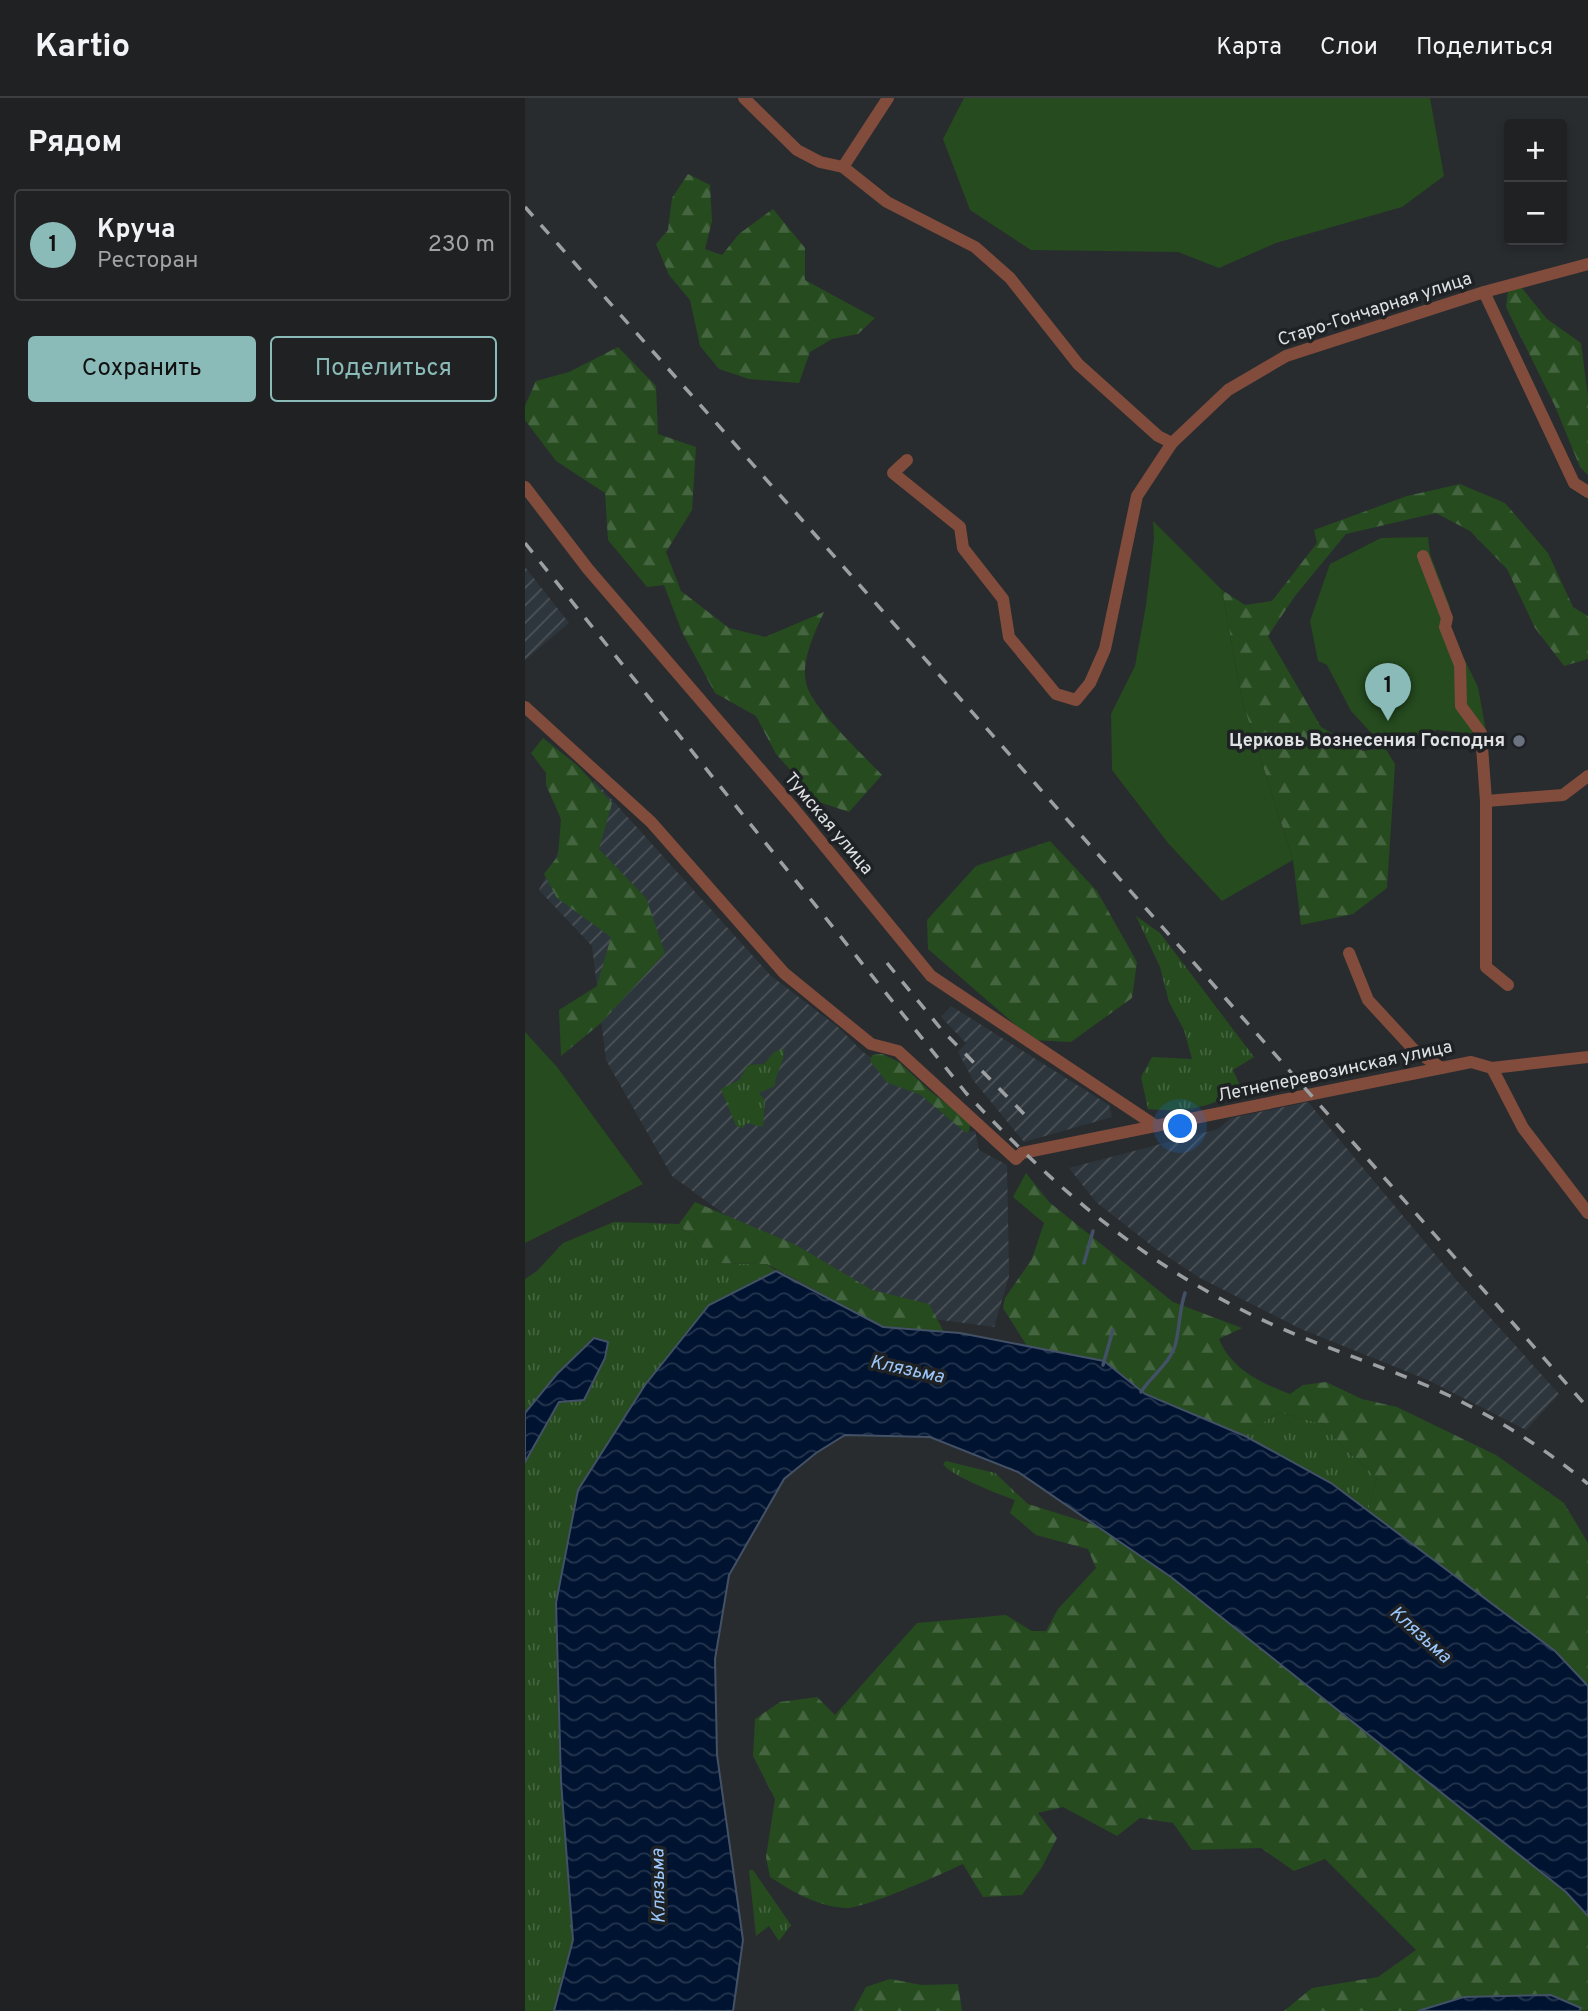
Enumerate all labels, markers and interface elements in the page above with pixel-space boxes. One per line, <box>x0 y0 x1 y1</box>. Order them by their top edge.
text: Kartio <box>35 27 130 69</box>
text: Карта <box>1216 33 1282 63</box>
text: Слои <box>1320 33 1378 63</box>
text: Поделиться <box>1416 33 1553 63</box>
map controls <box>1504 119 1567 245</box>
button: + <box>1504 119 1567 182</box>
text: Рядом <box>28 125 122 162</box>
button: − <box>1504 182 1567 245</box>
text: Круча <box>97 214 176 247</box>
text: 1 <box>48 231 58 260</box>
text: 230 m <box>428 231 495 260</box>
text: Ресторан <box>97 247 198 276</box>
street label: Старо-Гончарная улица <box>1275 268 1475 352</box>
button: Сохранить <box>28 336 256 402</box>
button: Поделиться <box>270 336 497 402</box>
pin: 1 <box>1365 663 1411 721</box>
place label: Церковь Вознесения Господня <box>1229 730 1505 753</box>
marker: Церковь Вознесения Господня <box>1511 733 1527 749</box>
street label: Тумская улица <box>778 768 878 880</box>
street label: Летнеперевозинская улица <box>1216 1036 1454 1108</box>
your location <box>1163 1109 1197 1143</box>
water label: Клязьма <box>868 1350 946 1390</box>
water label: Клязьма <box>1384 1601 1456 1669</box>
water label: Клязьма <box>646 1848 672 1924</box>

